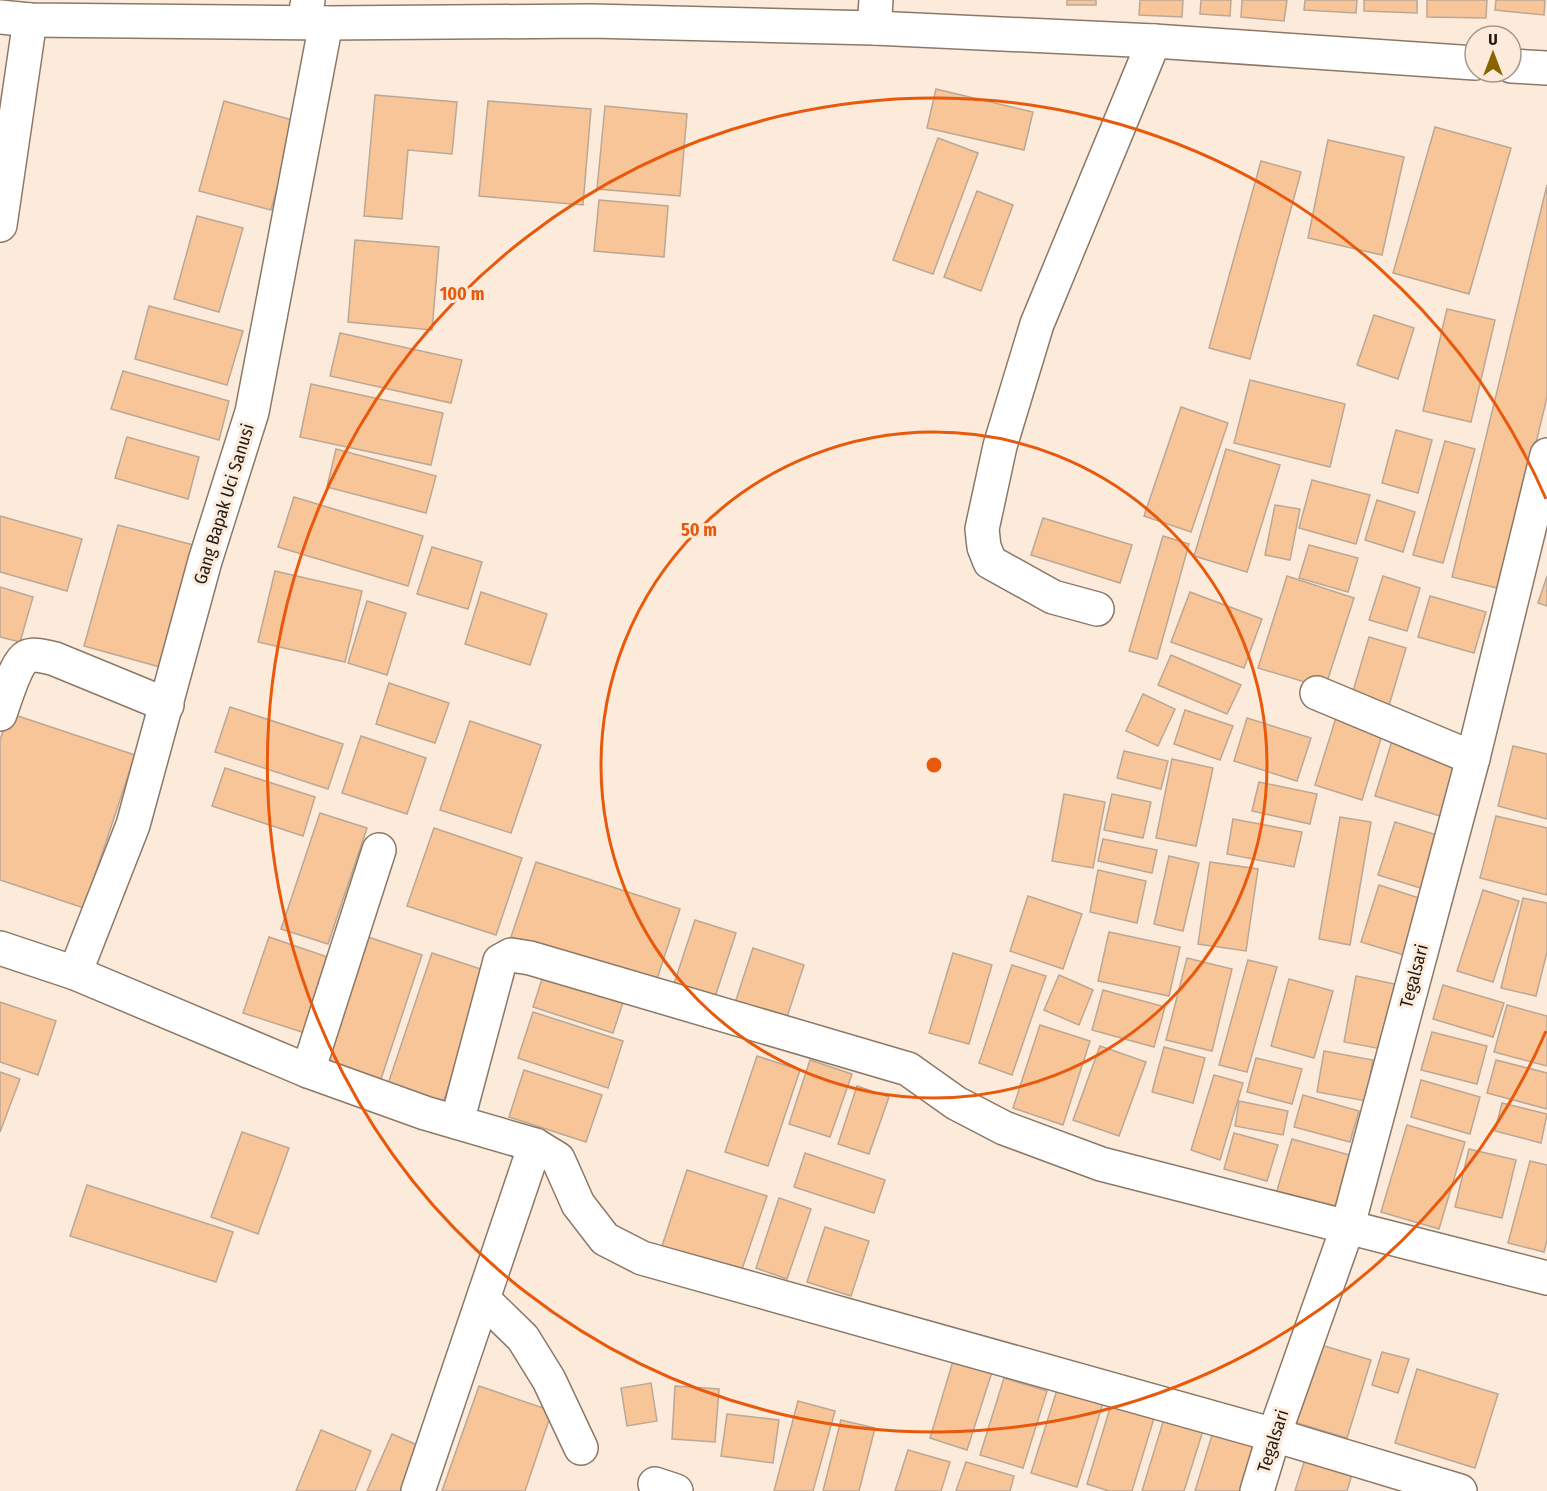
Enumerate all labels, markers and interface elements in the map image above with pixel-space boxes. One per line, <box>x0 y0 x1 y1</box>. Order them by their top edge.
north arrow <box>1463 24 1523 84</box>
text: U <box>1488 30 1498 49</box>
text: 100 m <box>440 283 484 305</box>
street label: Gang Bapak Uci Sanusi <box>189 421 259 587</box>
text: 50 m <box>681 519 717 541</box>
centre of rings <box>924 755 944 775</box>
street label: Tegalsari <box>1395 942 1433 1010</box>
street label: Tegalsari <box>1253 1407 1293 1475</box>

